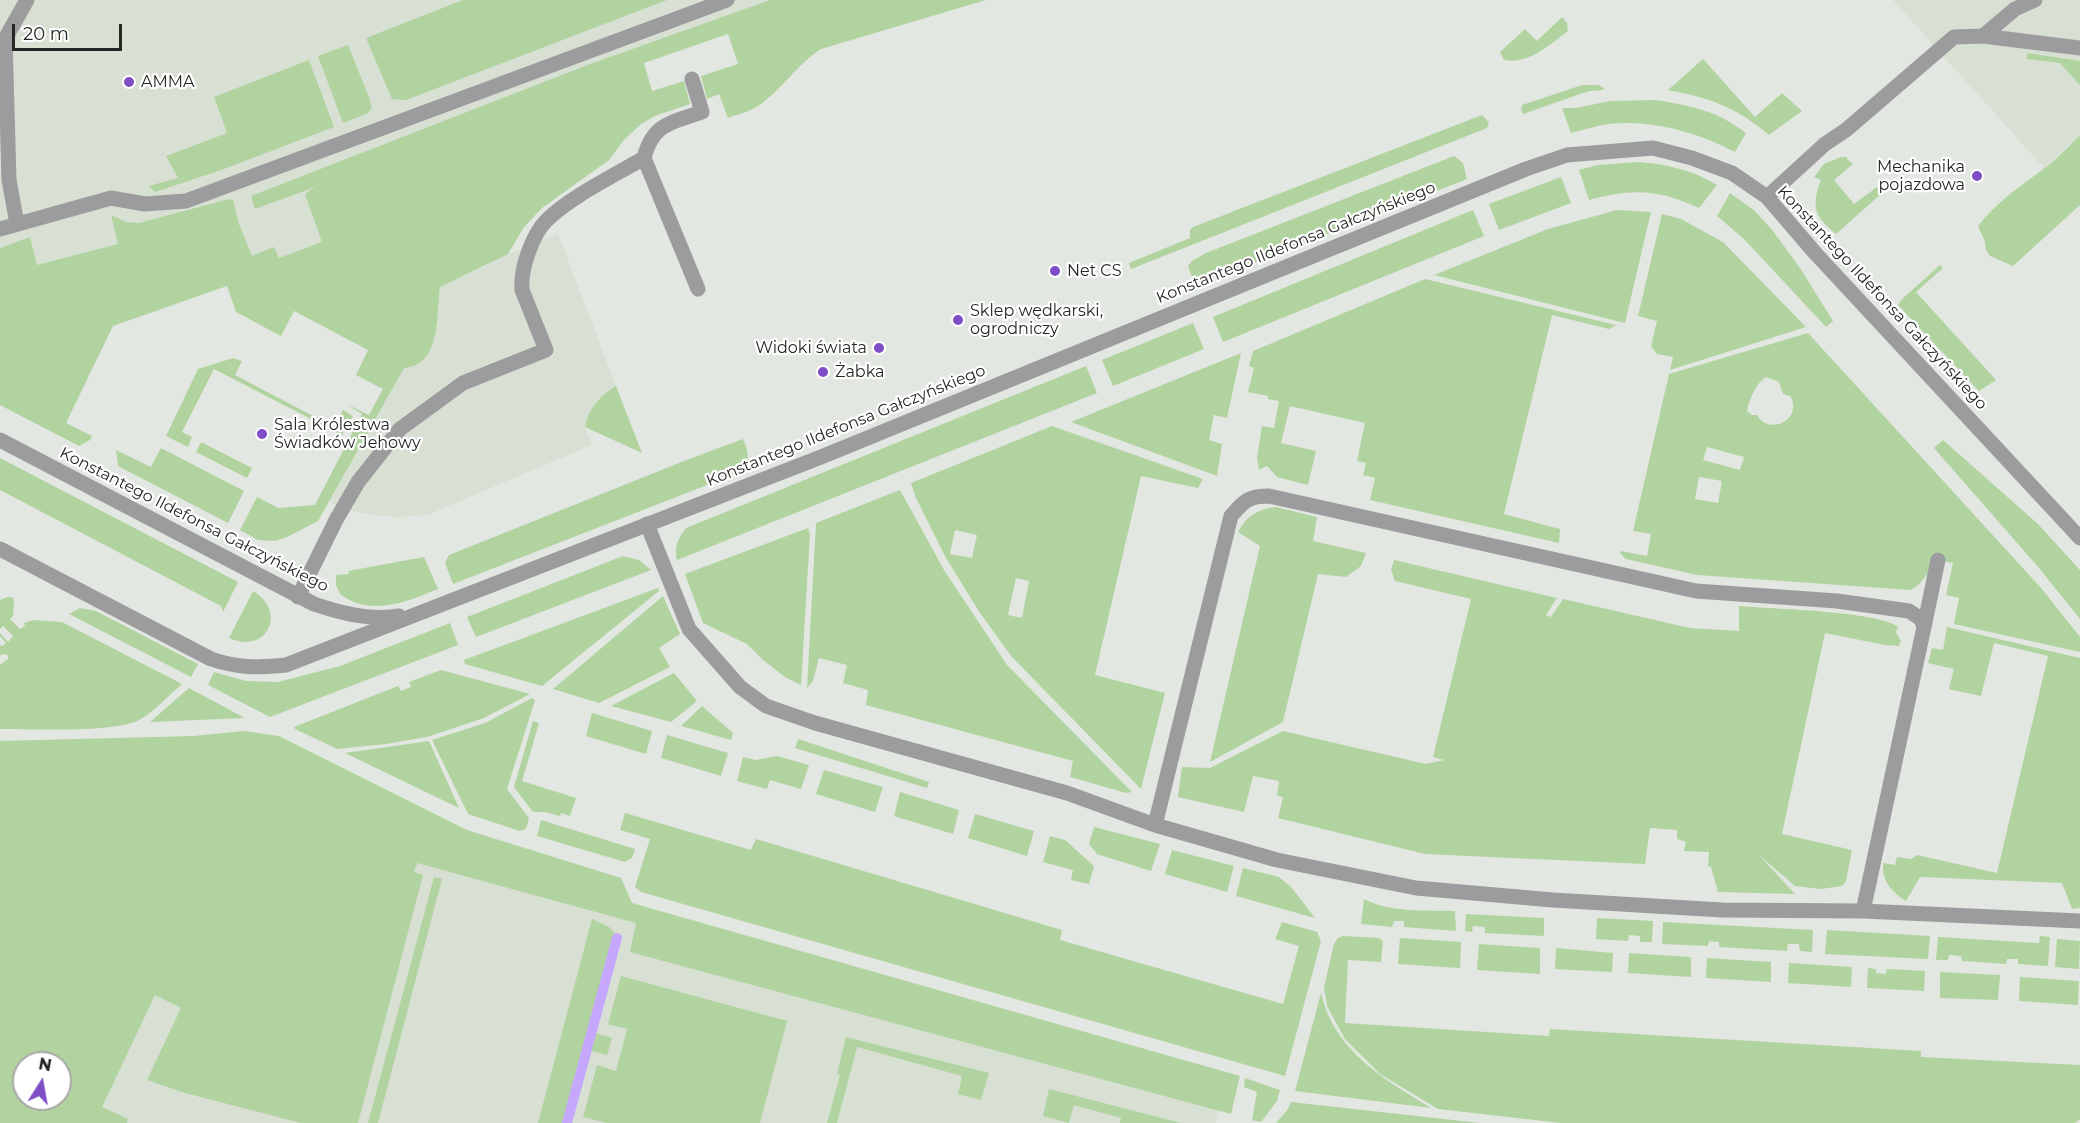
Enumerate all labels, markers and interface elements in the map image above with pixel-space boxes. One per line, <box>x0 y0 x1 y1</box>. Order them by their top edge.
scale bar <box>15 12 124 50</box>
text: 20 m <box>23 23 69 45</box>
place label: AMMA <box>141 72 195 92</box>
marker: AMMA <box>122 75 136 89</box>
place label: Mechanika pojazdowa <box>1877 157 1965 195</box>
marker: Mechanika pojazdowa <box>1970 169 1984 183</box>
street label: Konstantego Ildefonsa Gałczyńskiego <box>1154 178 1438 308</box>
street label: Konstantego Ildefonsa Gałczyńskiego <box>1773 182 1991 414</box>
place label: Net CS <box>1067 261 1122 281</box>
marker: Net CS <box>1048 264 1062 278</box>
place label: Sklep wędkarski, ogrodniczy <box>970 301 1103 339</box>
marker: Sklep wędkarski, ogrodniczy <box>951 313 965 327</box>
place label: Widoki świata <box>755 338 867 358</box>
marker: Widoki świata <box>872 341 886 355</box>
street label: Konstantego Ildefonsa Gałczyńskiego <box>704 361 988 491</box>
place label: Żabka <box>835 362 885 382</box>
marker: Żabka <box>816 365 830 379</box>
place label: Sala Królestwa Świadków Jehowy <box>274 415 421 453</box>
marker: Sala Królestwa Świadków Jehowy <box>255 427 269 441</box>
street label: Konstantego Ildefonsa Gałczyńskiego <box>56 444 332 596</box>
north arrow <box>12 1051 72 1111</box>
text: N <box>37 1054 53 1075</box>

